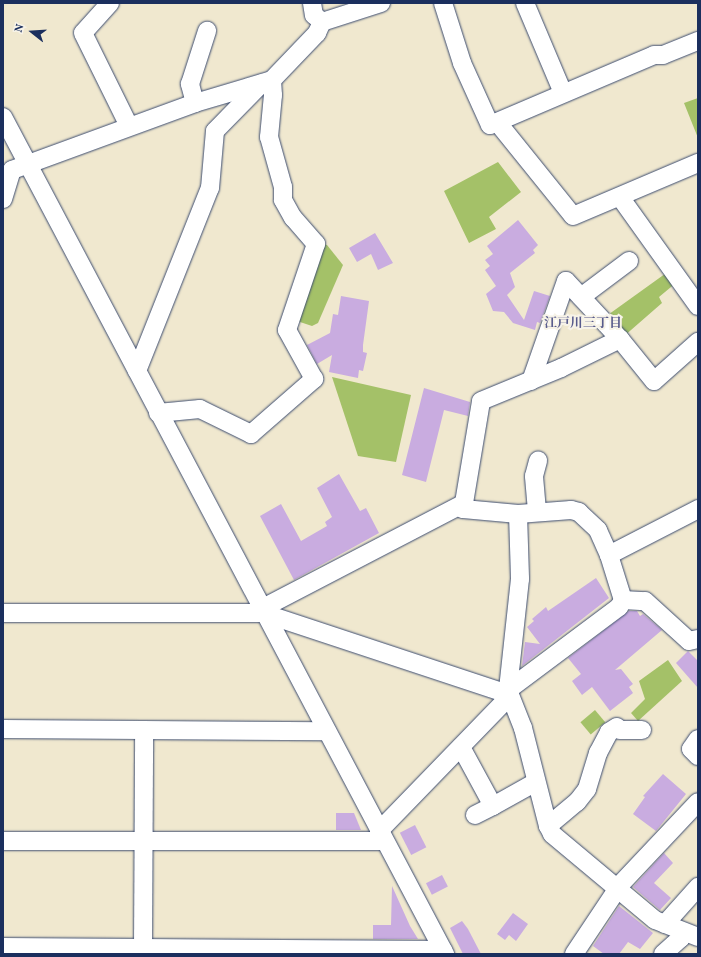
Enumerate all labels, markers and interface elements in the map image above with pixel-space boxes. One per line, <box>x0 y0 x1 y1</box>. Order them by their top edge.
north arrow <box>12 12 52 52</box>
text: N <box>12 22 28 34</box>
district label: 江戸川三丁目 <box>544 316 622 332</box>

